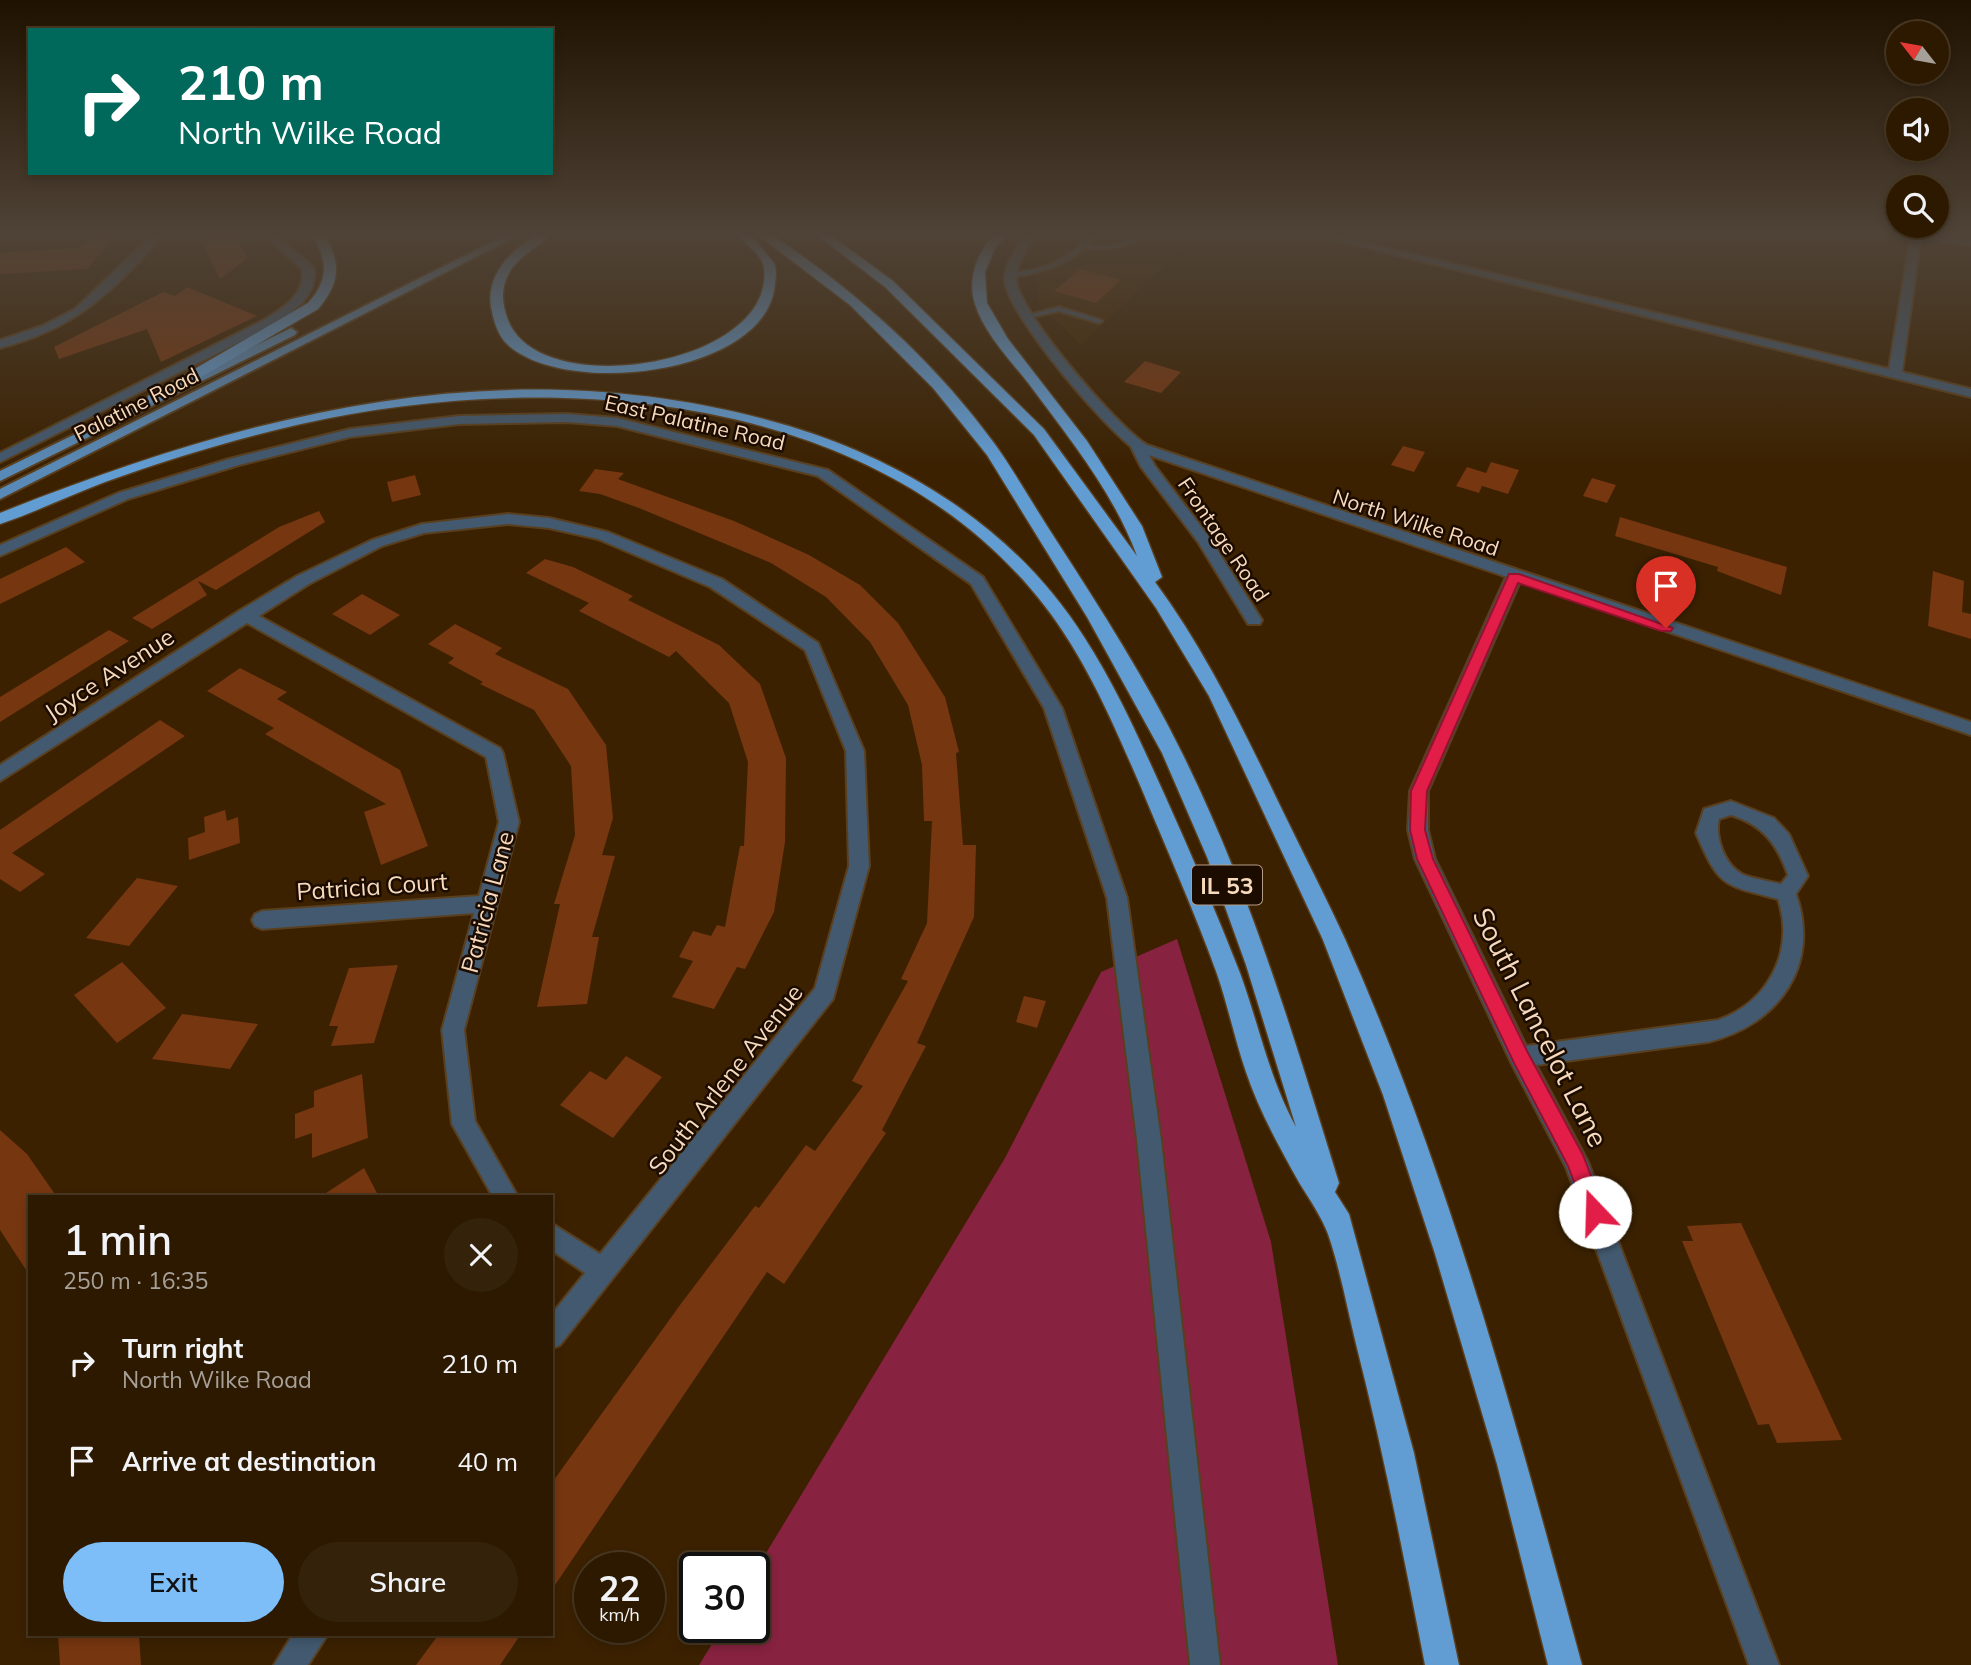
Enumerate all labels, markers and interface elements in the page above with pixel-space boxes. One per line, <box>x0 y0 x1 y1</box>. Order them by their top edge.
north arrow <box>1886 21 1950 84</box>
map controls <box>1886 21 1949 238</box>
text: 210 m <box>178 51 324 112</box>
icon: right <box>63 56 154 147</box>
button: sound <box>1886 98 1949 161</box>
text: North Wilke Road <box>178 112 442 152</box>
button: search <box>1886 175 1949 238</box>
street label: Palatine Road <box>69 361 203 447</box>
street label: East Palatine Road <box>602 389 788 455</box>
street label: Frontage Road <box>1173 472 1275 606</box>
street label: North Wilke Road <box>1330 483 1502 561</box>
pin <box>1636 556 1696 628</box>
icon: arrive <box>1647 567 1685 605</box>
street label: Joyce Avenue <box>39 621 179 727</box>
street label: Patricia Lane <box>454 828 520 976</box>
street label: Patricia Court <box>295 866 449 906</box>
road number: IL 53 <box>1192 866 1262 904</box>
street label: South Lancelot Lane <box>1466 902 1616 1152</box>
street label: South Arlene Avenue <box>641 978 809 1180</box>
position arrow <box>1558 1175 1632 1249</box>
text: 1 min <box>63 1213 172 1266</box>
button: close <box>444 1218 518 1292</box>
text: 250 m · 16:35 <box>63 1266 208 1295</box>
text: Turn right <box>122 1332 243 1365</box>
icon: right <box>63 1344 101 1382</box>
text: 210 m <box>442 1347 518 1380</box>
text: North Wilke Road <box>122 1365 312 1394</box>
icon: arrive <box>63 1442 101 1480</box>
text: Arrive at destination <box>122 1445 377 1478</box>
text: 40 m <box>457 1445 518 1478</box>
button: Exit <box>63 1542 284 1622</box>
button: Share <box>298 1542 518 1622</box>
speed limit sign: 30 <box>679 1552 770 1643</box>
text: 22 <box>598 1566 641 1610</box>
text: km/h <box>599 1603 640 1626</box>

